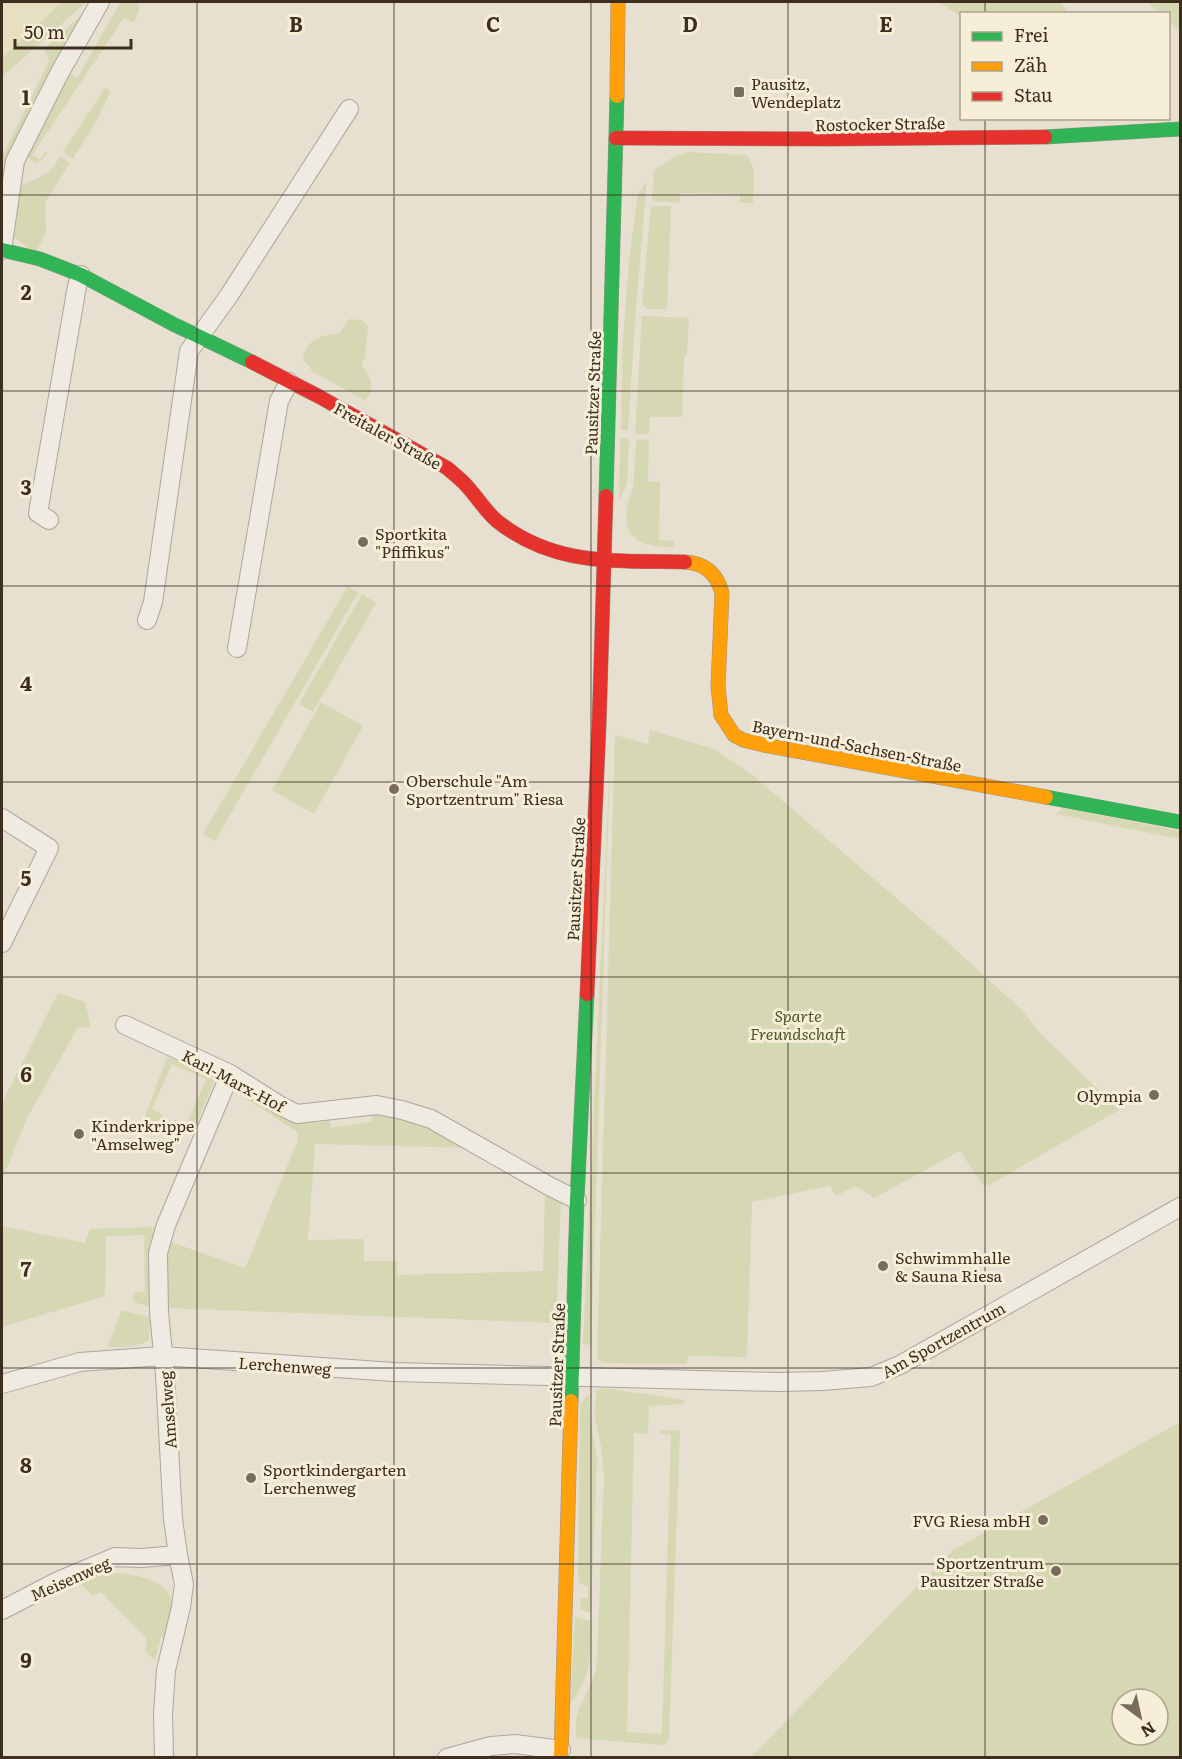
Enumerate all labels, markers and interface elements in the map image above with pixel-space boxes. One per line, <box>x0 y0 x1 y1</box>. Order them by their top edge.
text: B <box>289 8 303 38</box>
text: C <box>486 8 500 38</box>
text: D <box>682 8 698 38</box>
text: E <box>879 8 893 38</box>
scale bar <box>15 12 130 50</box>
legend <box>960 12 1170 120</box>
text: 50 m <box>24 18 65 45</box>
text: Frei <box>1014 21 1048 48</box>
text: Zäh <box>1014 51 1048 78</box>
place label: Pausitz, Wendeplatz <box>751 71 841 113</box>
text: 1 <box>22 81 30 111</box>
text: Stau <box>1014 81 1052 108</box>
marker: Pausitz, Wendeplatz <box>732 85 746 99</box>
street label: Rostocker Straße <box>815 110 945 136</box>
text: 2 <box>21 276 32 306</box>
street label: Pausitzer Straße <box>578 331 606 455</box>
street label: Freitaler Straße <box>330 395 446 475</box>
text: 3 <box>20 471 32 501</box>
place label: Sportkita "Pfiffikus" <box>375 521 450 563</box>
marker: Sportkita "Pfiffikus" <box>356 535 370 549</box>
text: 4 <box>20 667 32 697</box>
street label: Bayern-und-Sachsen-Straße <box>750 713 964 777</box>
place label: Oberschule "Am Sportzentrum" Riesa <box>406 768 564 810</box>
marker: Oberschule "Am Sportzentrum" Riesa <box>387 782 401 796</box>
street label: Pausitzer Straße <box>560 816 590 942</box>
text: 5 <box>21 862 32 892</box>
park label: Sparte Freundschaft <box>750 1003 846 1045</box>
street label: Karl-Marx-Hof <box>178 1043 292 1118</box>
text: 6 <box>20 1058 32 1088</box>
place label: Olympia <box>1077 1083 1142 1107</box>
marker: Olympia <box>1147 1088 1161 1102</box>
place label: Kinderkrippe "Amselweg" <box>91 1113 194 1155</box>
marker: Kinderkrippe "Amselweg" <box>72 1127 86 1141</box>
place label: Schwimmhalle & Sauna Riesa <box>895 1245 1011 1287</box>
text: 7 <box>21 1253 32 1283</box>
marker: Schwimmhalle & Sauna Riesa <box>876 1259 890 1273</box>
street label: Am Sportzentrum <box>877 1295 1010 1383</box>
street label: Pausitzer Straße <box>542 1303 570 1427</box>
street label: Lerchenweg <box>238 1350 332 1380</box>
street label: Amselweg <box>152 1370 182 1450</box>
text: 8 <box>20 1449 32 1479</box>
place label: Sportkindergarten Lerchenweg <box>263 1457 407 1499</box>
marker: Sportkindergarten Lerchenweg <box>244 1471 258 1485</box>
place label: FVG Riesa mbH <box>912 1508 1031 1532</box>
marker: FVG Riesa mbH <box>1036 1513 1050 1527</box>
street label: Meisenweg <box>26 1550 114 1606</box>
place label: Sportzentrum Pausitzer Straße <box>920 1550 1044 1592</box>
marker: Sportzentrum Pausitzer Straße <box>1049 1564 1063 1578</box>
text: 9 <box>20 1644 32 1674</box>
north arrow <box>1110 1687 1170 1747</box>
text: N <box>1137 1717 1161 1744</box>

